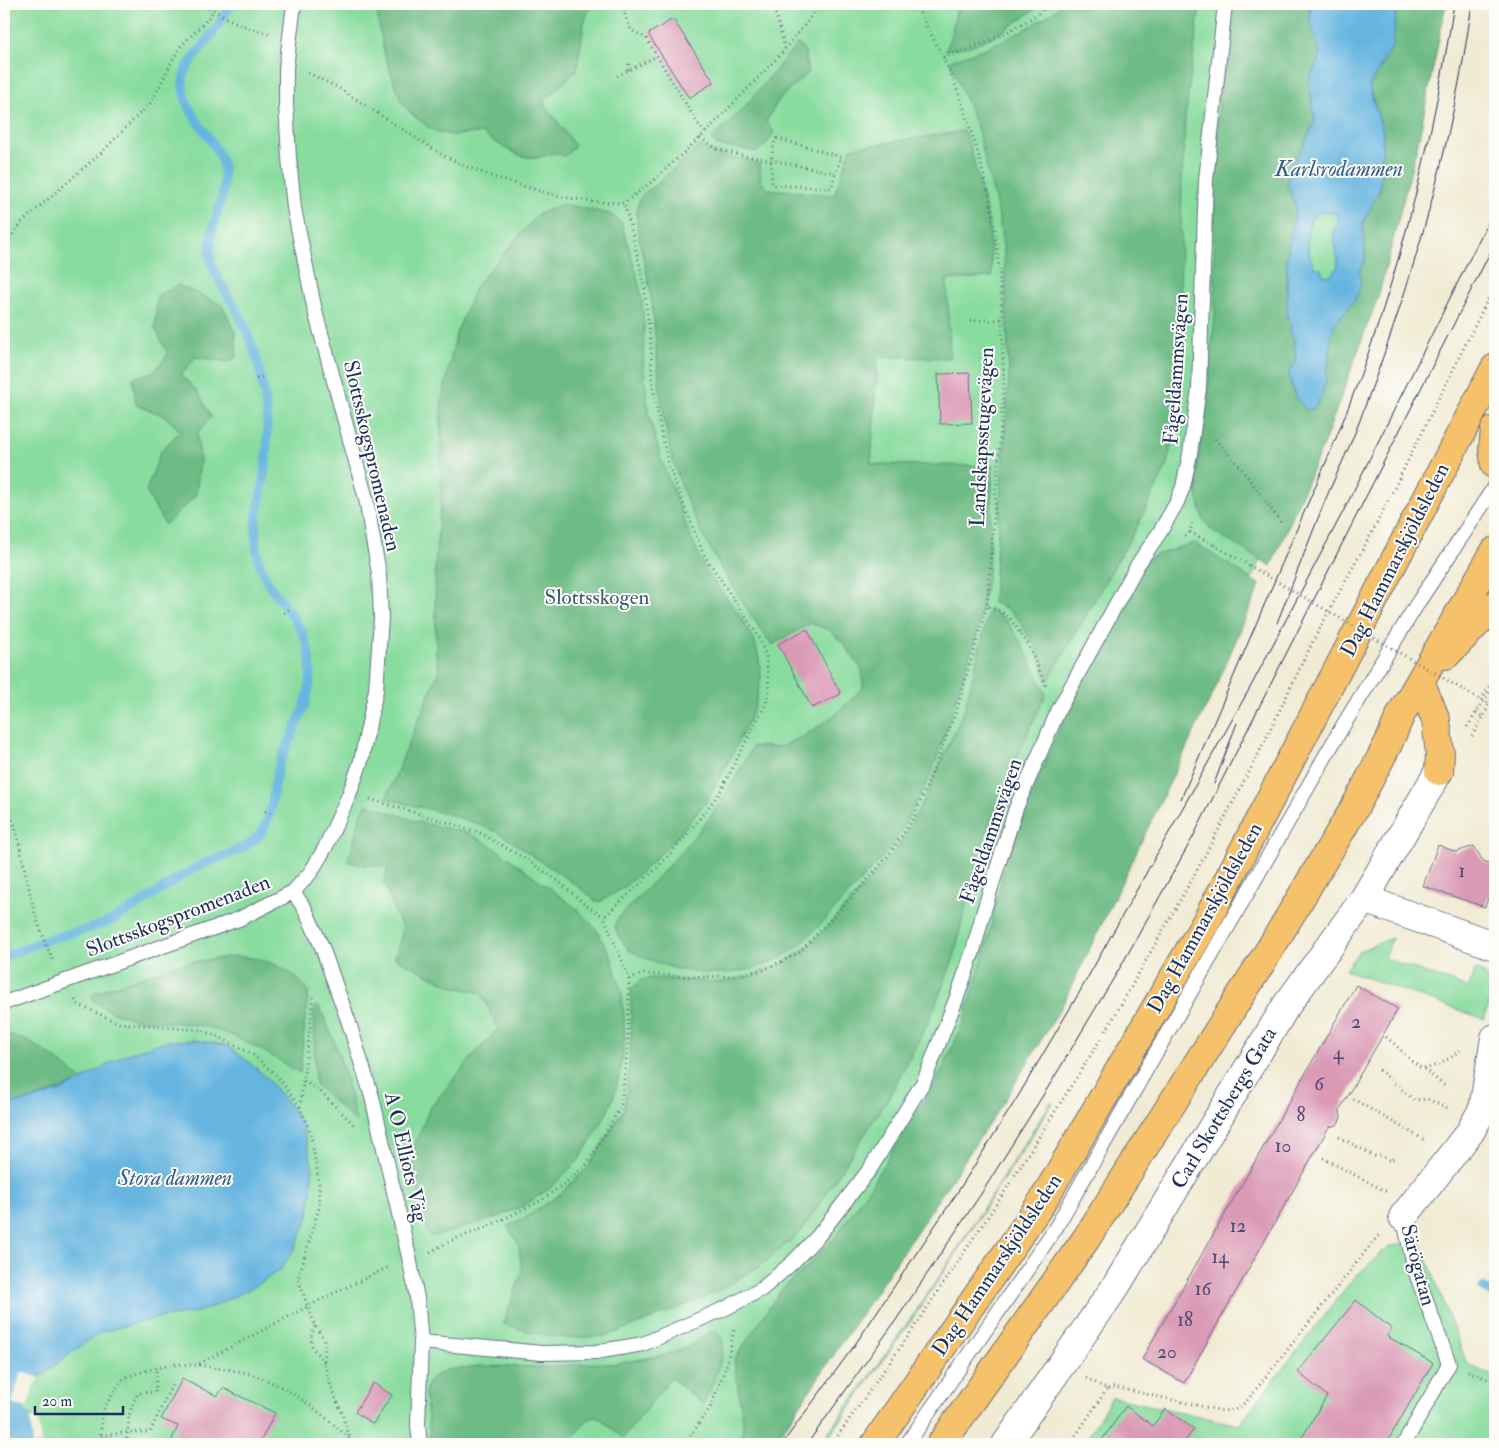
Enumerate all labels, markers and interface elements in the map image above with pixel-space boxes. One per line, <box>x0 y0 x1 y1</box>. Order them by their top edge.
water label: Karlsrodammen <box>1274 155 1403 183</box>
street label: Fågeldammsvägen <box>1157 292 1195 446</box>
street label: Landskapsstugevägen <box>964 346 1000 528</box>
street label: Slottsskogspromenaden <box>337 358 407 554</box>
street label: Dag Hammarskjöldsleden <box>1334 458 1456 662</box>
park label: Slottsskogen <box>545 584 650 611</box>
street label: Fågeldammsvägen <box>954 755 1029 907</box>
street label: Dag Hammarskjöldsleden <box>1141 818 1269 1018</box>
house number: 1 <box>1459 859 1465 883</box>
street label: Slottsskogspromenaden <box>82 868 274 964</box>
house number: 2 <box>1351 1010 1361 1034</box>
street label: Carl Skottsbergs Gata <box>1165 1022 1283 1194</box>
house number: 4 <box>1333 1041 1344 1065</box>
house number: 6 <box>1314 1072 1325 1096</box>
street label: A O Elliots Väg <box>378 1088 434 1225</box>
house number: 8 <box>1297 1103 1306 1127</box>
house number: 10 <box>1275 1134 1291 1158</box>
water label: Stora dammen <box>117 1164 232 1192</box>
street label: Dag Hammarskjöldsleden <box>926 1169 1068 1361</box>
house number: 12 <box>1230 1214 1246 1238</box>
street label: Särögatan <box>1394 1221 1442 1309</box>
house number: 14 <box>1211 1245 1229 1269</box>
house number: 16 <box>1195 1277 1213 1301</box>
house number: 18 <box>1177 1308 1193 1332</box>
house number: 20 <box>1157 1340 1177 1364</box>
scale bar <box>35 1383 122 1415</box>
text: 20 m <box>42 1392 72 1411</box>

